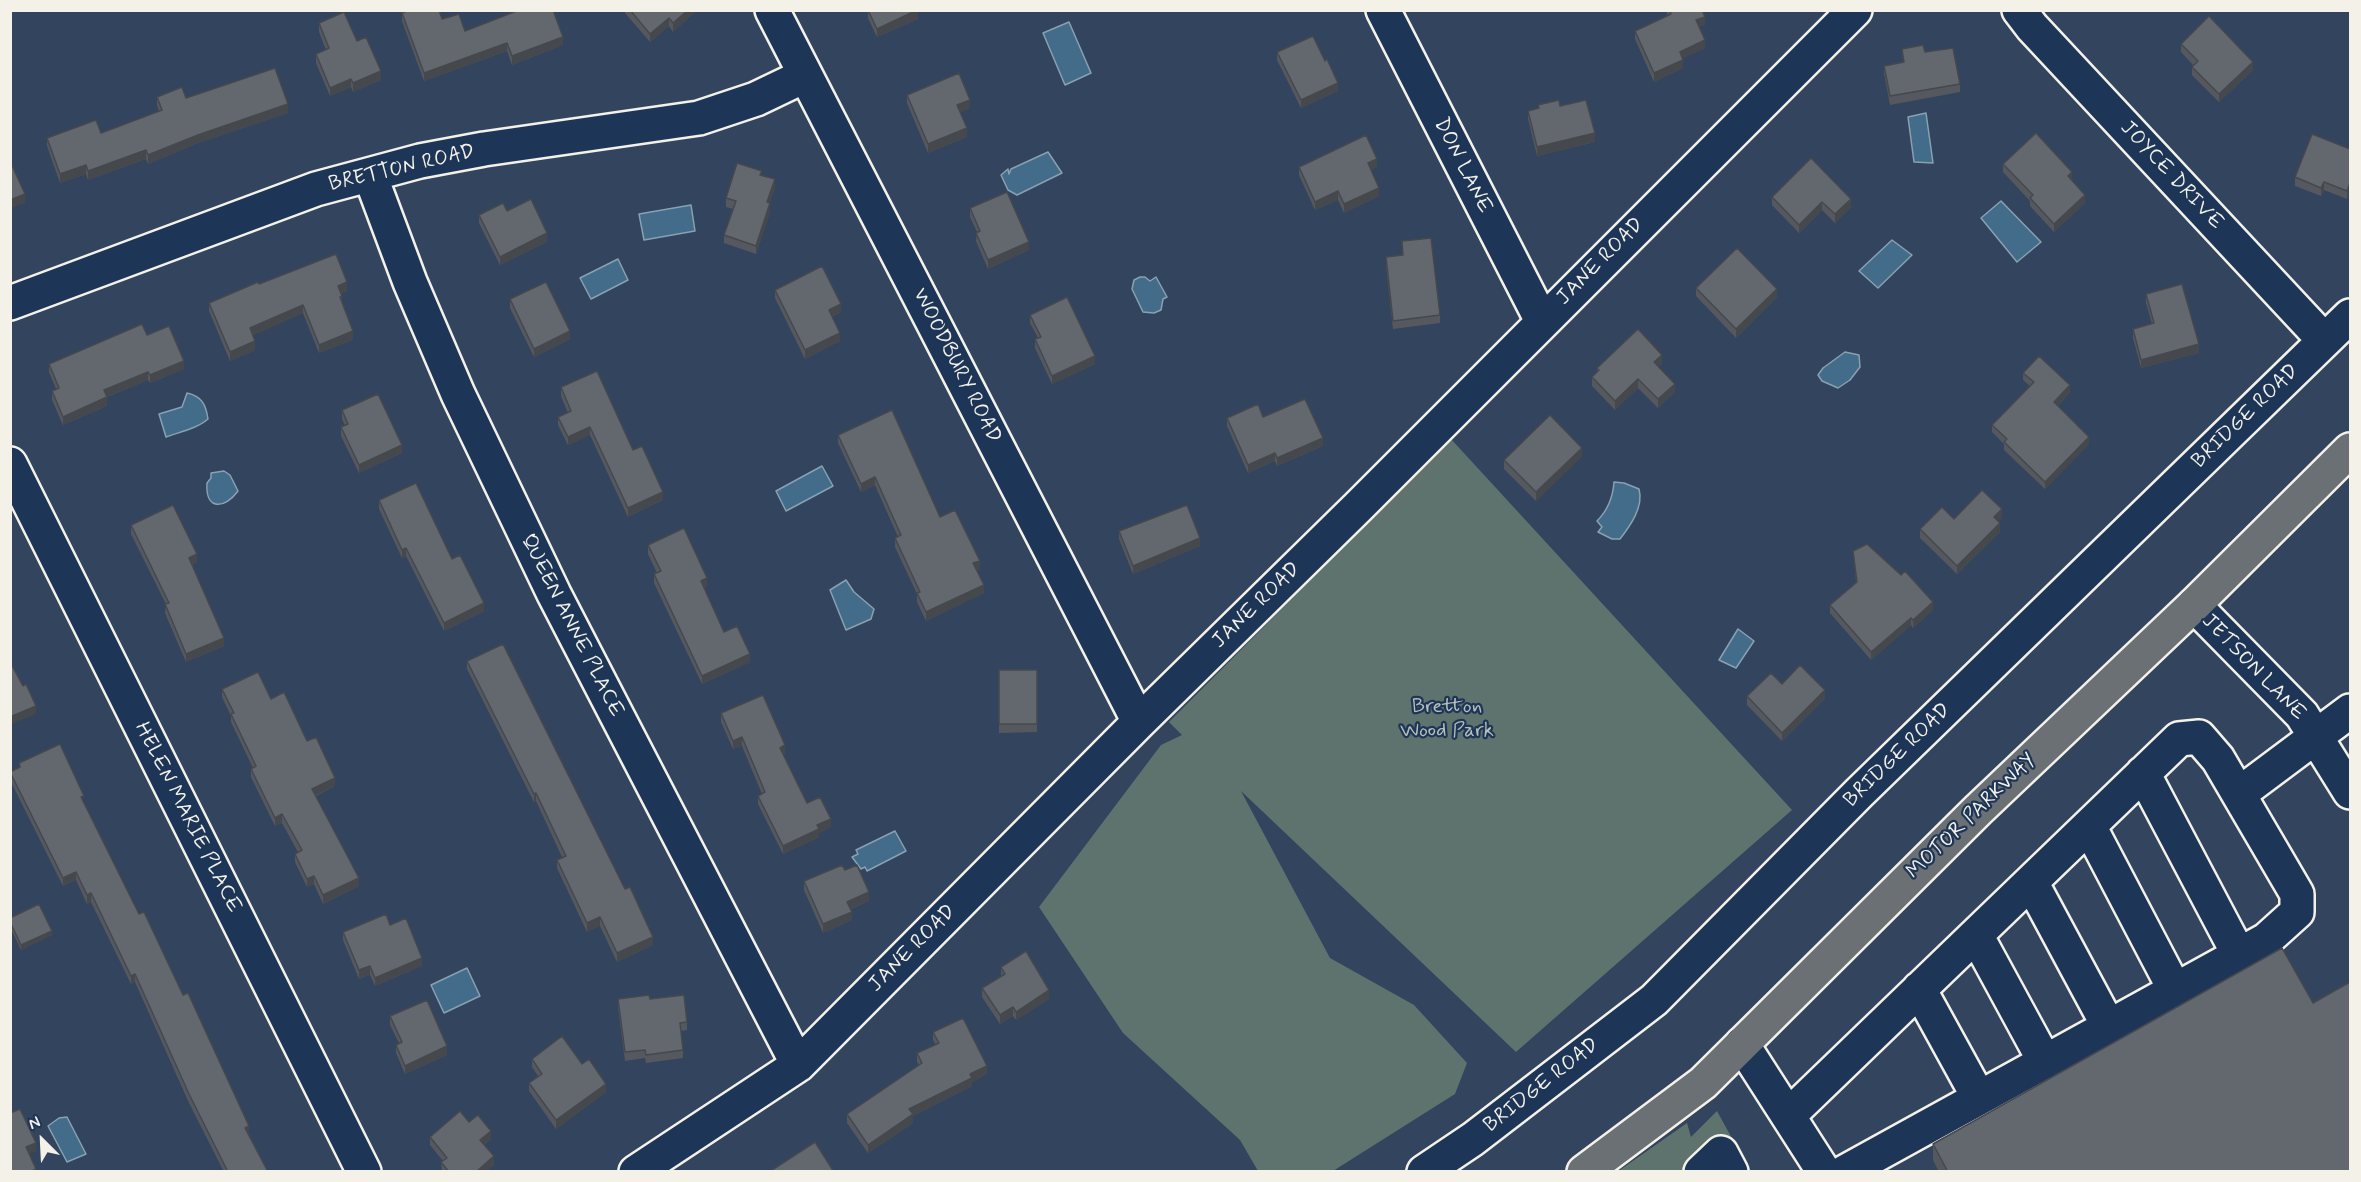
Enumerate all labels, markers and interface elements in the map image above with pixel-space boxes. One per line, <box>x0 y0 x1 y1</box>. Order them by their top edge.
street label: DON LANE <box>1427 114 1497 218</box>
street label: JOYCE DRIVE <box>2114 116 2228 236</box>
street label: BRETTON ROAD <box>327 140 477 198</box>
street label: JANE ROAD <box>1552 213 1650 311</box>
street label: WOODBURY ROAD <box>906 284 1006 448</box>
street label: BRIDGE ROAD <box>2187 360 2305 474</box>
street label: QUEEN ANNE PLACE <box>514 530 628 722</box>
street label: JANE ROAD <box>1208 558 1306 654</box>
street label: JETSON LANE <box>2196 609 2310 727</box>
park label: Bretton Wood Park <box>1400 695 1494 745</box>
street label: BRIDGE ROAD <box>1839 699 1957 813</box>
street label: HELEN MARIE PLACE <box>128 718 246 918</box>
street label: MOTOR PARKWAY <box>1902 749 2042 885</box>
street label: JANE ROAD <box>864 900 962 998</box>
street label: BRIDGE ROAD <box>1479 1033 1605 1139</box>
north arrow <box>12 1110 72 1170</box>
text: N <box>25 1111 44 1135</box>

